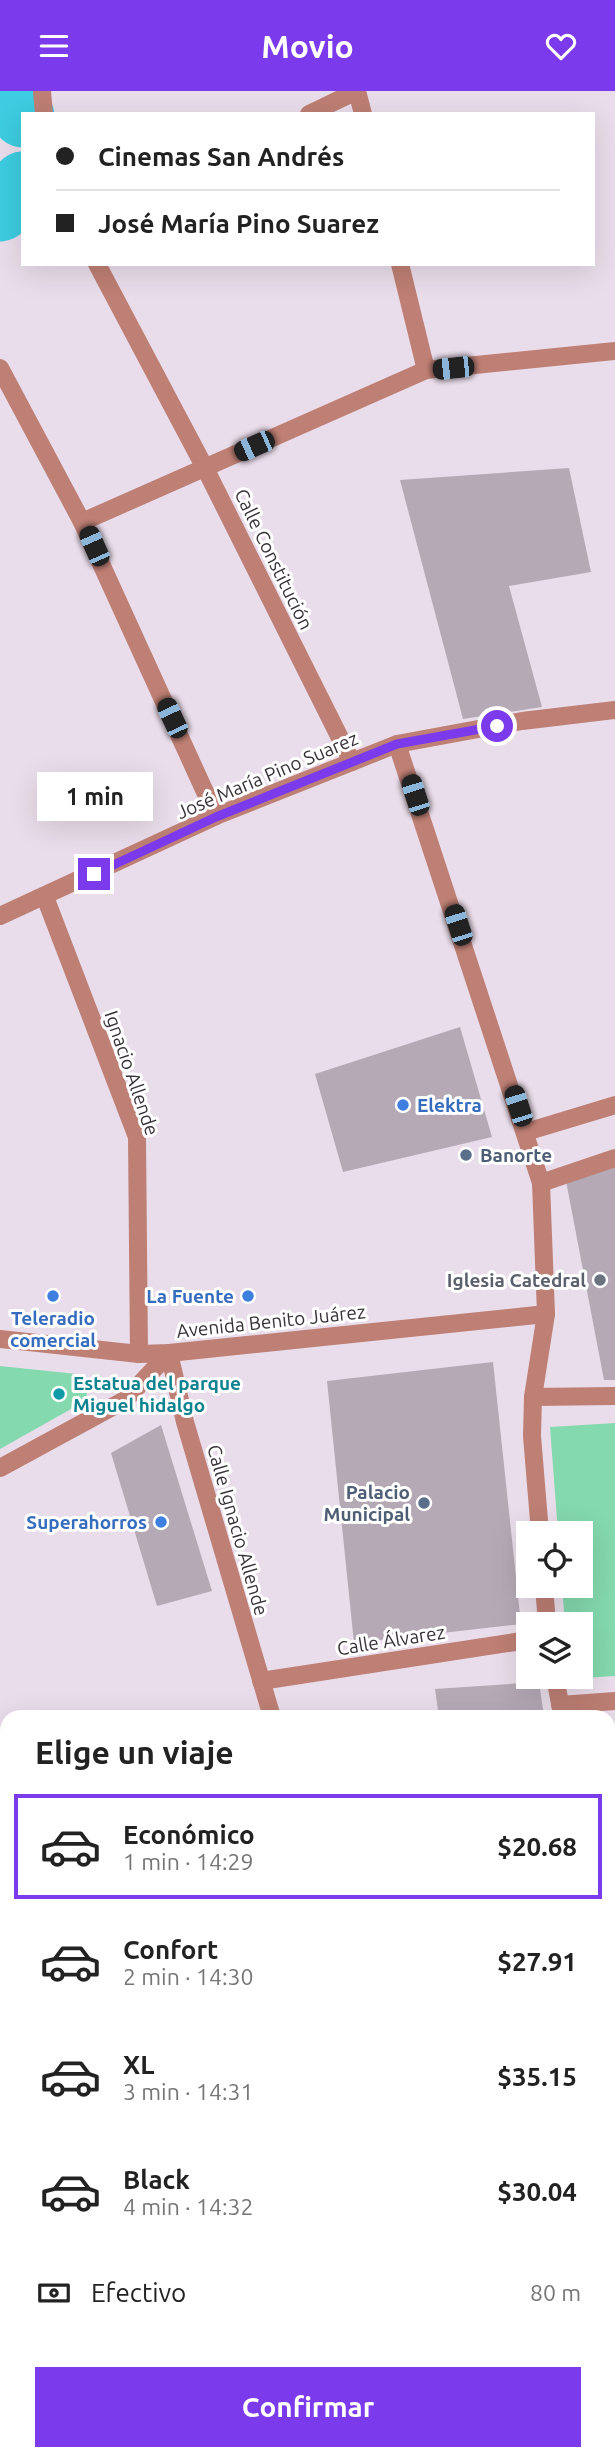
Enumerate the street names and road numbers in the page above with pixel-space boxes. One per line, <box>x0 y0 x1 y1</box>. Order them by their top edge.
street label: Calle Constitución <box>230 485 318 633</box>
street label: José María Pino Suarez <box>173 727 361 823</box>
street label: Ignacio Allende <box>100 1008 164 1138</box>
street label: Avenida Benito Juárez <box>175 1300 367 1342</box>
street label: Calle Ignacio Allende <box>203 1442 273 1618</box>
street label: Calle Álvarez <box>335 1621 447 1659</box>

